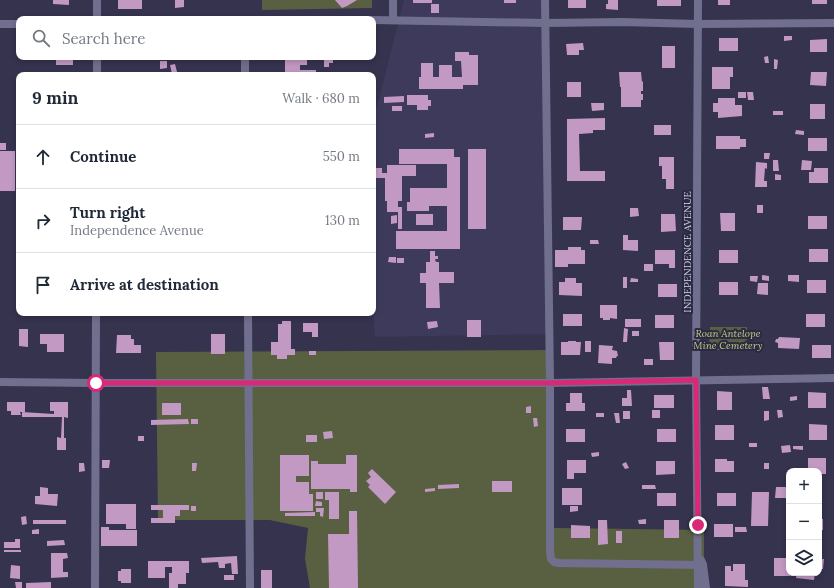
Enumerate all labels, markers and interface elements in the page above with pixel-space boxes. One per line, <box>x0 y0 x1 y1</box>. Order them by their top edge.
search box <box>16 16 376 60</box>
icon: search <box>30 27 52 49</box>
text: Search here <box>62 29 145 48</box>
text: 9 min <box>32 87 78 109</box>
text: Walk · 680 m <box>282 90 360 107</box>
icon: ahead <box>32 146 54 168</box>
text: Continue <box>70 147 136 166</box>
text: 550 m <box>323 148 360 165</box>
street label: INDEPENDENCE AVENUE <box>681 191 694 313</box>
text: Turn right <box>70 203 146 222</box>
icon: right <box>32 210 54 232</box>
text: 130 m <box>325 212 360 229</box>
text: Independence Avenue <box>70 222 204 239</box>
icon: arrive <box>32 274 54 296</box>
text: Arrive at destination <box>70 275 219 294</box>
park label: Roan Antelope Mine Cemetery <box>693 327 763 352</box>
route start <box>87 374 105 392</box>
map controls <box>786 468 822 576</box>
button: + <box>786 468 822 504</box>
button: − <box>786 504 822 540</box>
route end <box>689 516 707 534</box>
button: layers <box>786 540 822 576</box>

